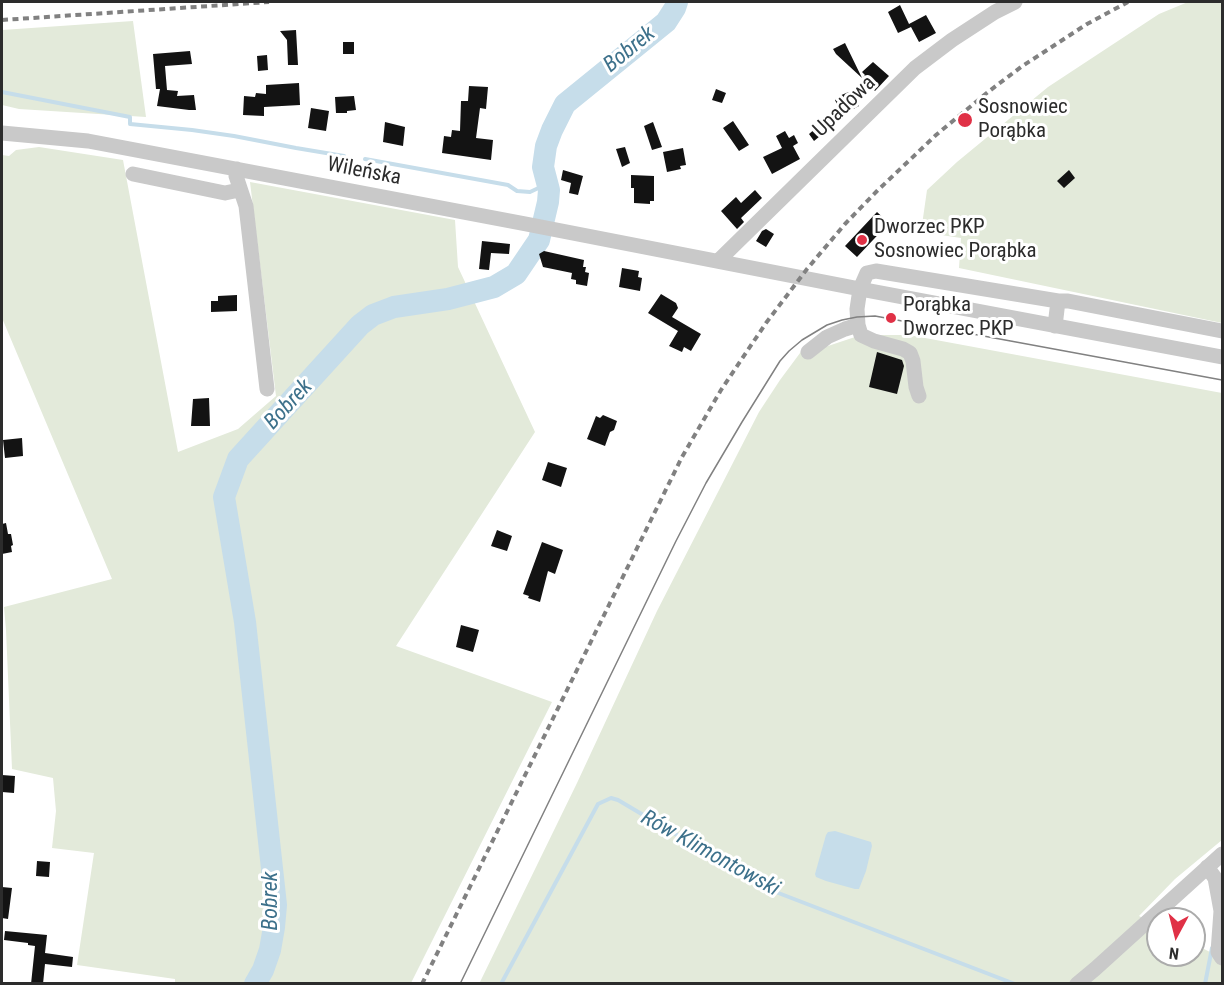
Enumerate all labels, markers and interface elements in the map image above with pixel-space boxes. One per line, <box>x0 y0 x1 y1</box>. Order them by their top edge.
water label: Bobrek <box>599 21 661 79</box>
street label: Upadowa <box>809 71 881 143</box>
place label: Sosnowiec Porąbka <box>978 95 1068 145</box>
marker: Sosnowiec Porąbka <box>956 111 974 129</box>
street label: Wileńska <box>325 152 403 192</box>
place label: Dworzec PKP Sosnowiec Porąbka <box>874 215 1037 265</box>
marker: Dworzec PKP Sosnowiec Porąbka <box>855 233 869 247</box>
place label: Porąbka Dworzec PKP <box>903 293 1014 343</box>
marker: Porąbka Dworzec PKP <box>884 311 898 325</box>
water label: Bobrek <box>259 374 319 436</box>
water label: Rów Klimontowski <box>636 805 784 903</box>
water label: Bobrek <box>258 872 284 930</box>
north arrow <box>1146 907 1206 967</box>
text: N <box>1168 943 1180 963</box>

